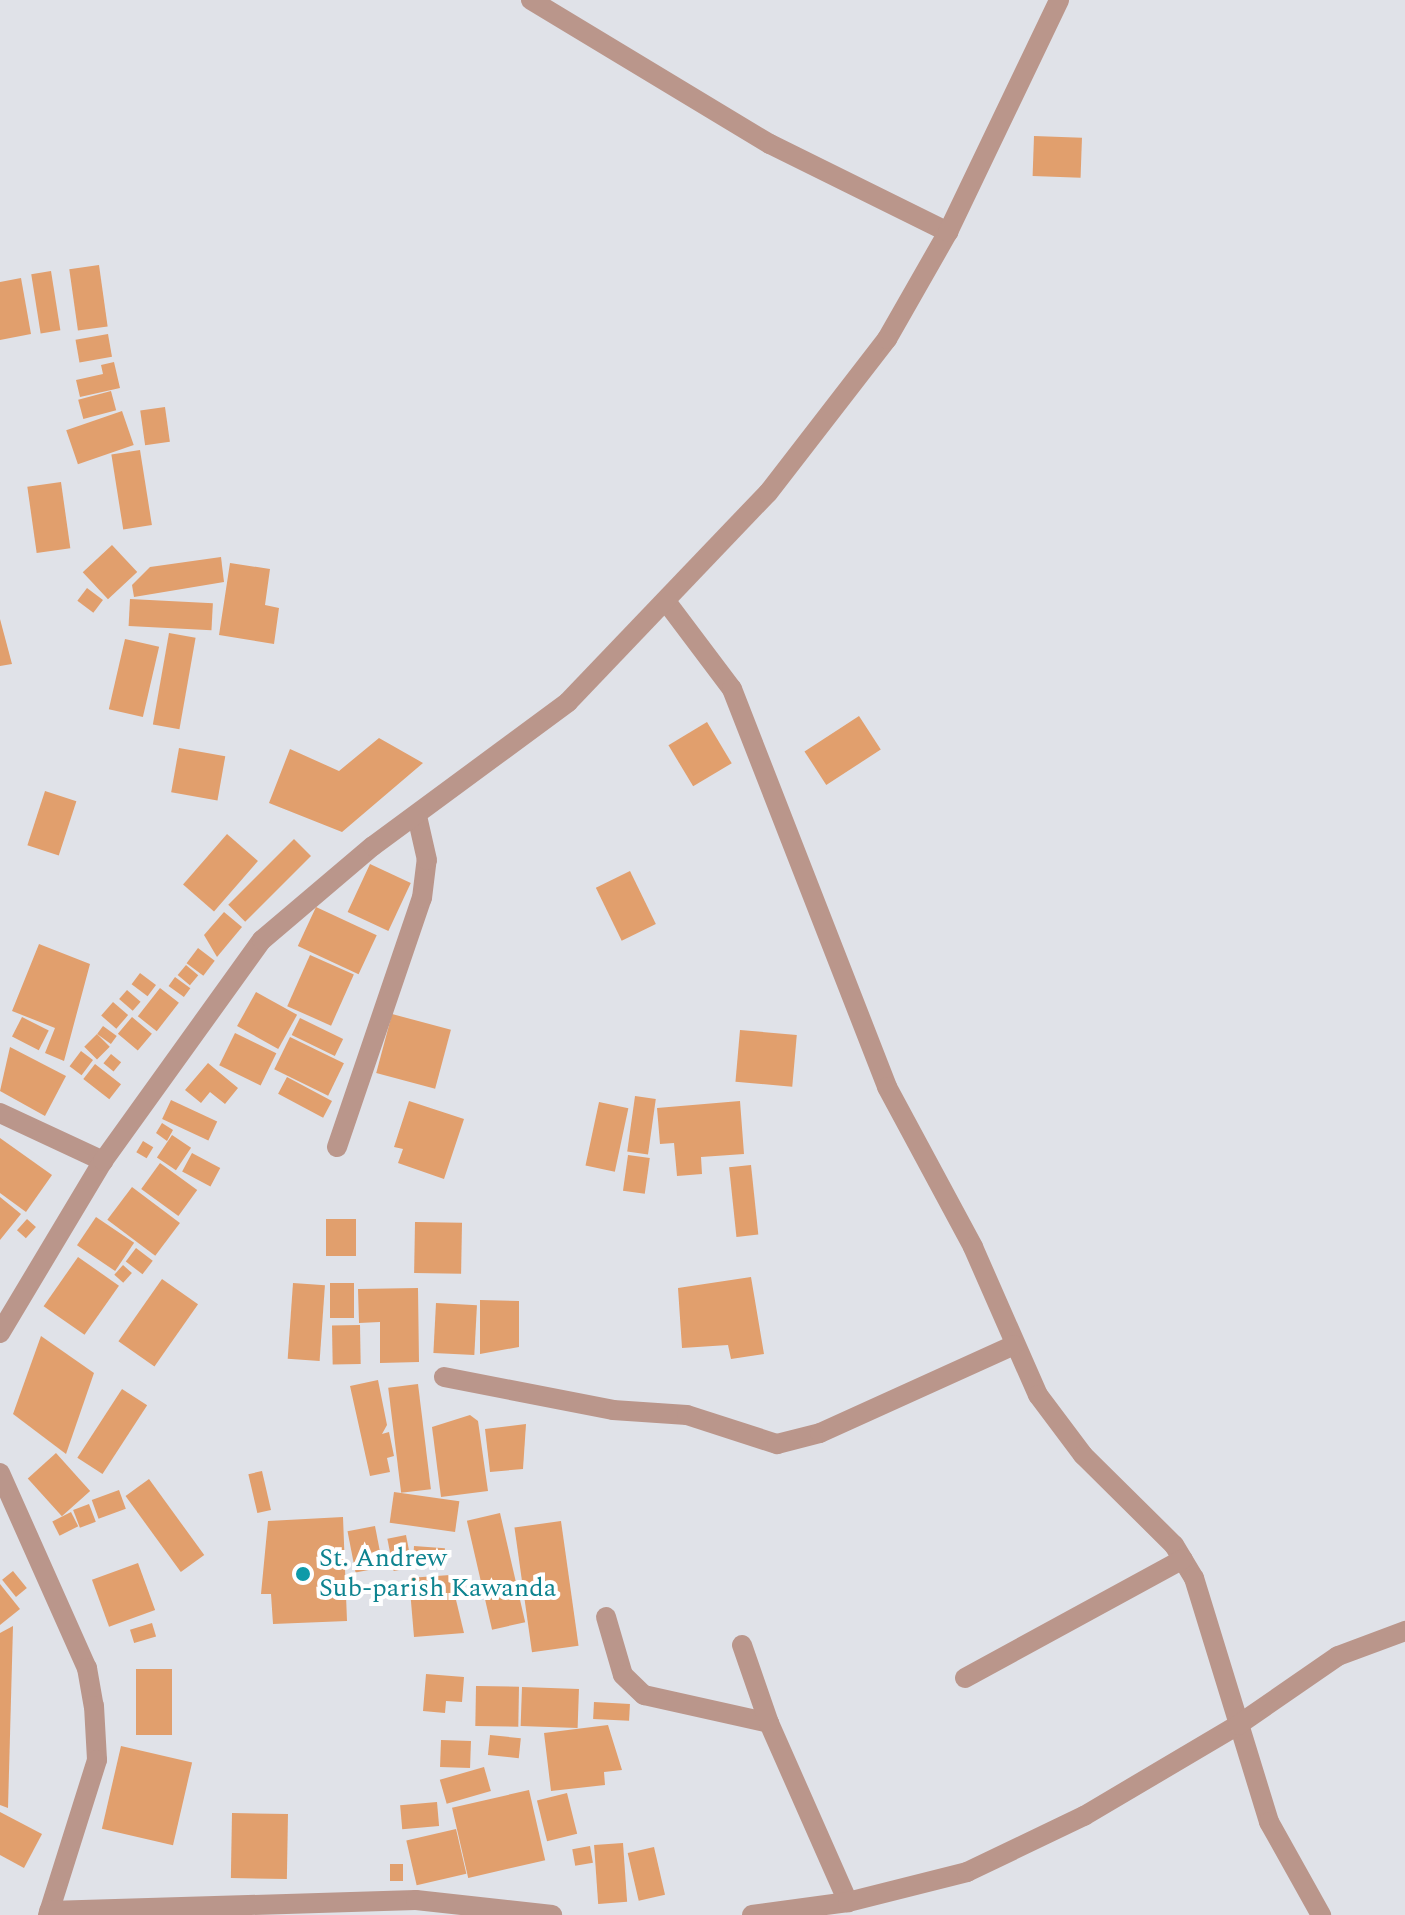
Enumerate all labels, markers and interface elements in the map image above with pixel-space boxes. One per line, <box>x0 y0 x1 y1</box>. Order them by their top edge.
place label: St. Andrew Sub-parish Kawanda <box>319 1543 556 1604</box>
marker: St. Andrew Sub-parish Kawanda <box>294 1565 312 1583</box>

